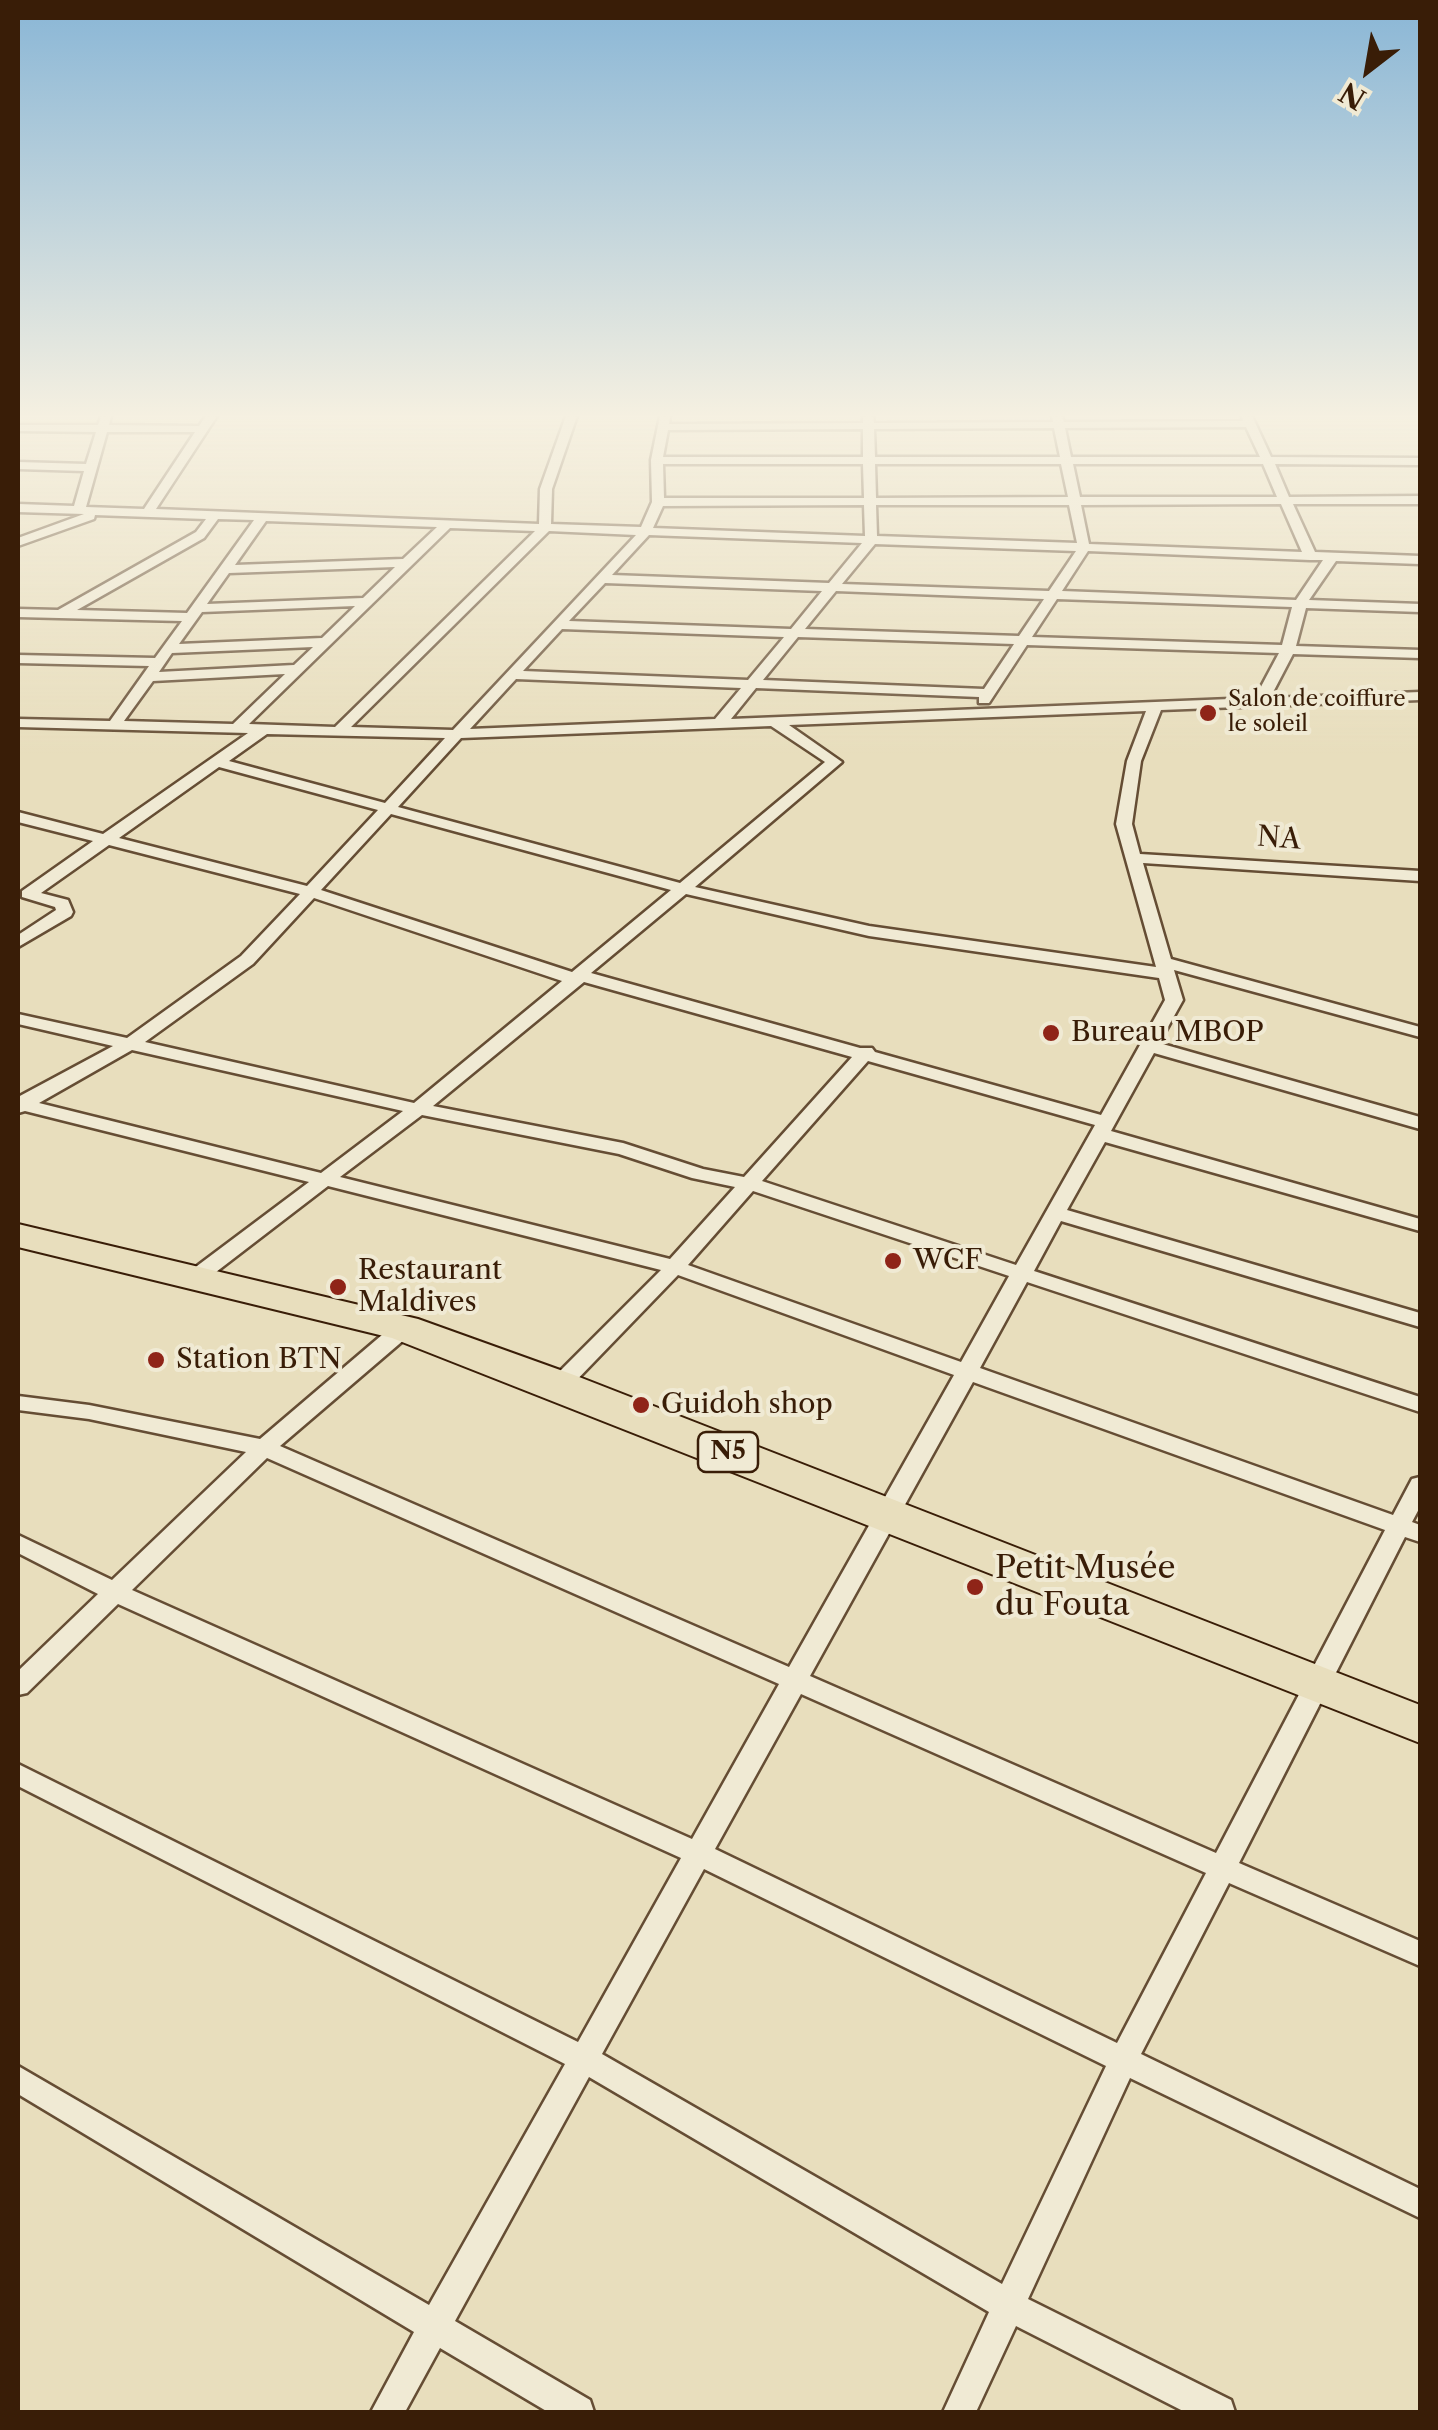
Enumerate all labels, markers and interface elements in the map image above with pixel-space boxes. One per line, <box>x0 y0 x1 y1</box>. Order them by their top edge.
north arrow <box>1318 20 1418 120</box>
text: N <box>1333 75 1372 117</box>
place label: Salon de coiffure le soleil <box>1228 687 1406 738</box>
marker: Salon de coiffure le soleil <box>1197 702 1219 724</box>
street label: NA <box>1256 821 1302 857</box>
place label: Bureau MBOP <box>1071 1016 1264 1050</box>
marker: Bureau MBOP <box>1040 1022 1062 1044</box>
place label: WCF <box>913 1244 982 1278</box>
marker: WCF <box>882 1250 904 1272</box>
place label: Restaurant Maldives <box>358 1254 502 1320</box>
marker: Restaurant Maldives <box>327 1276 349 1298</box>
place label: Station BTN <box>176 1343 342 1377</box>
marker: Station BTN <box>145 1349 167 1371</box>
place label: Guidoh shop <box>661 1388 833 1422</box>
marker: Guidoh shop <box>630 1394 652 1416</box>
road number: N5 <box>698 1432 758 1472</box>
place label: Petit Musée du Fouta <box>995 1550 1175 1625</box>
marker: Petit Musée du Fouta <box>964 1576 986 1598</box>

